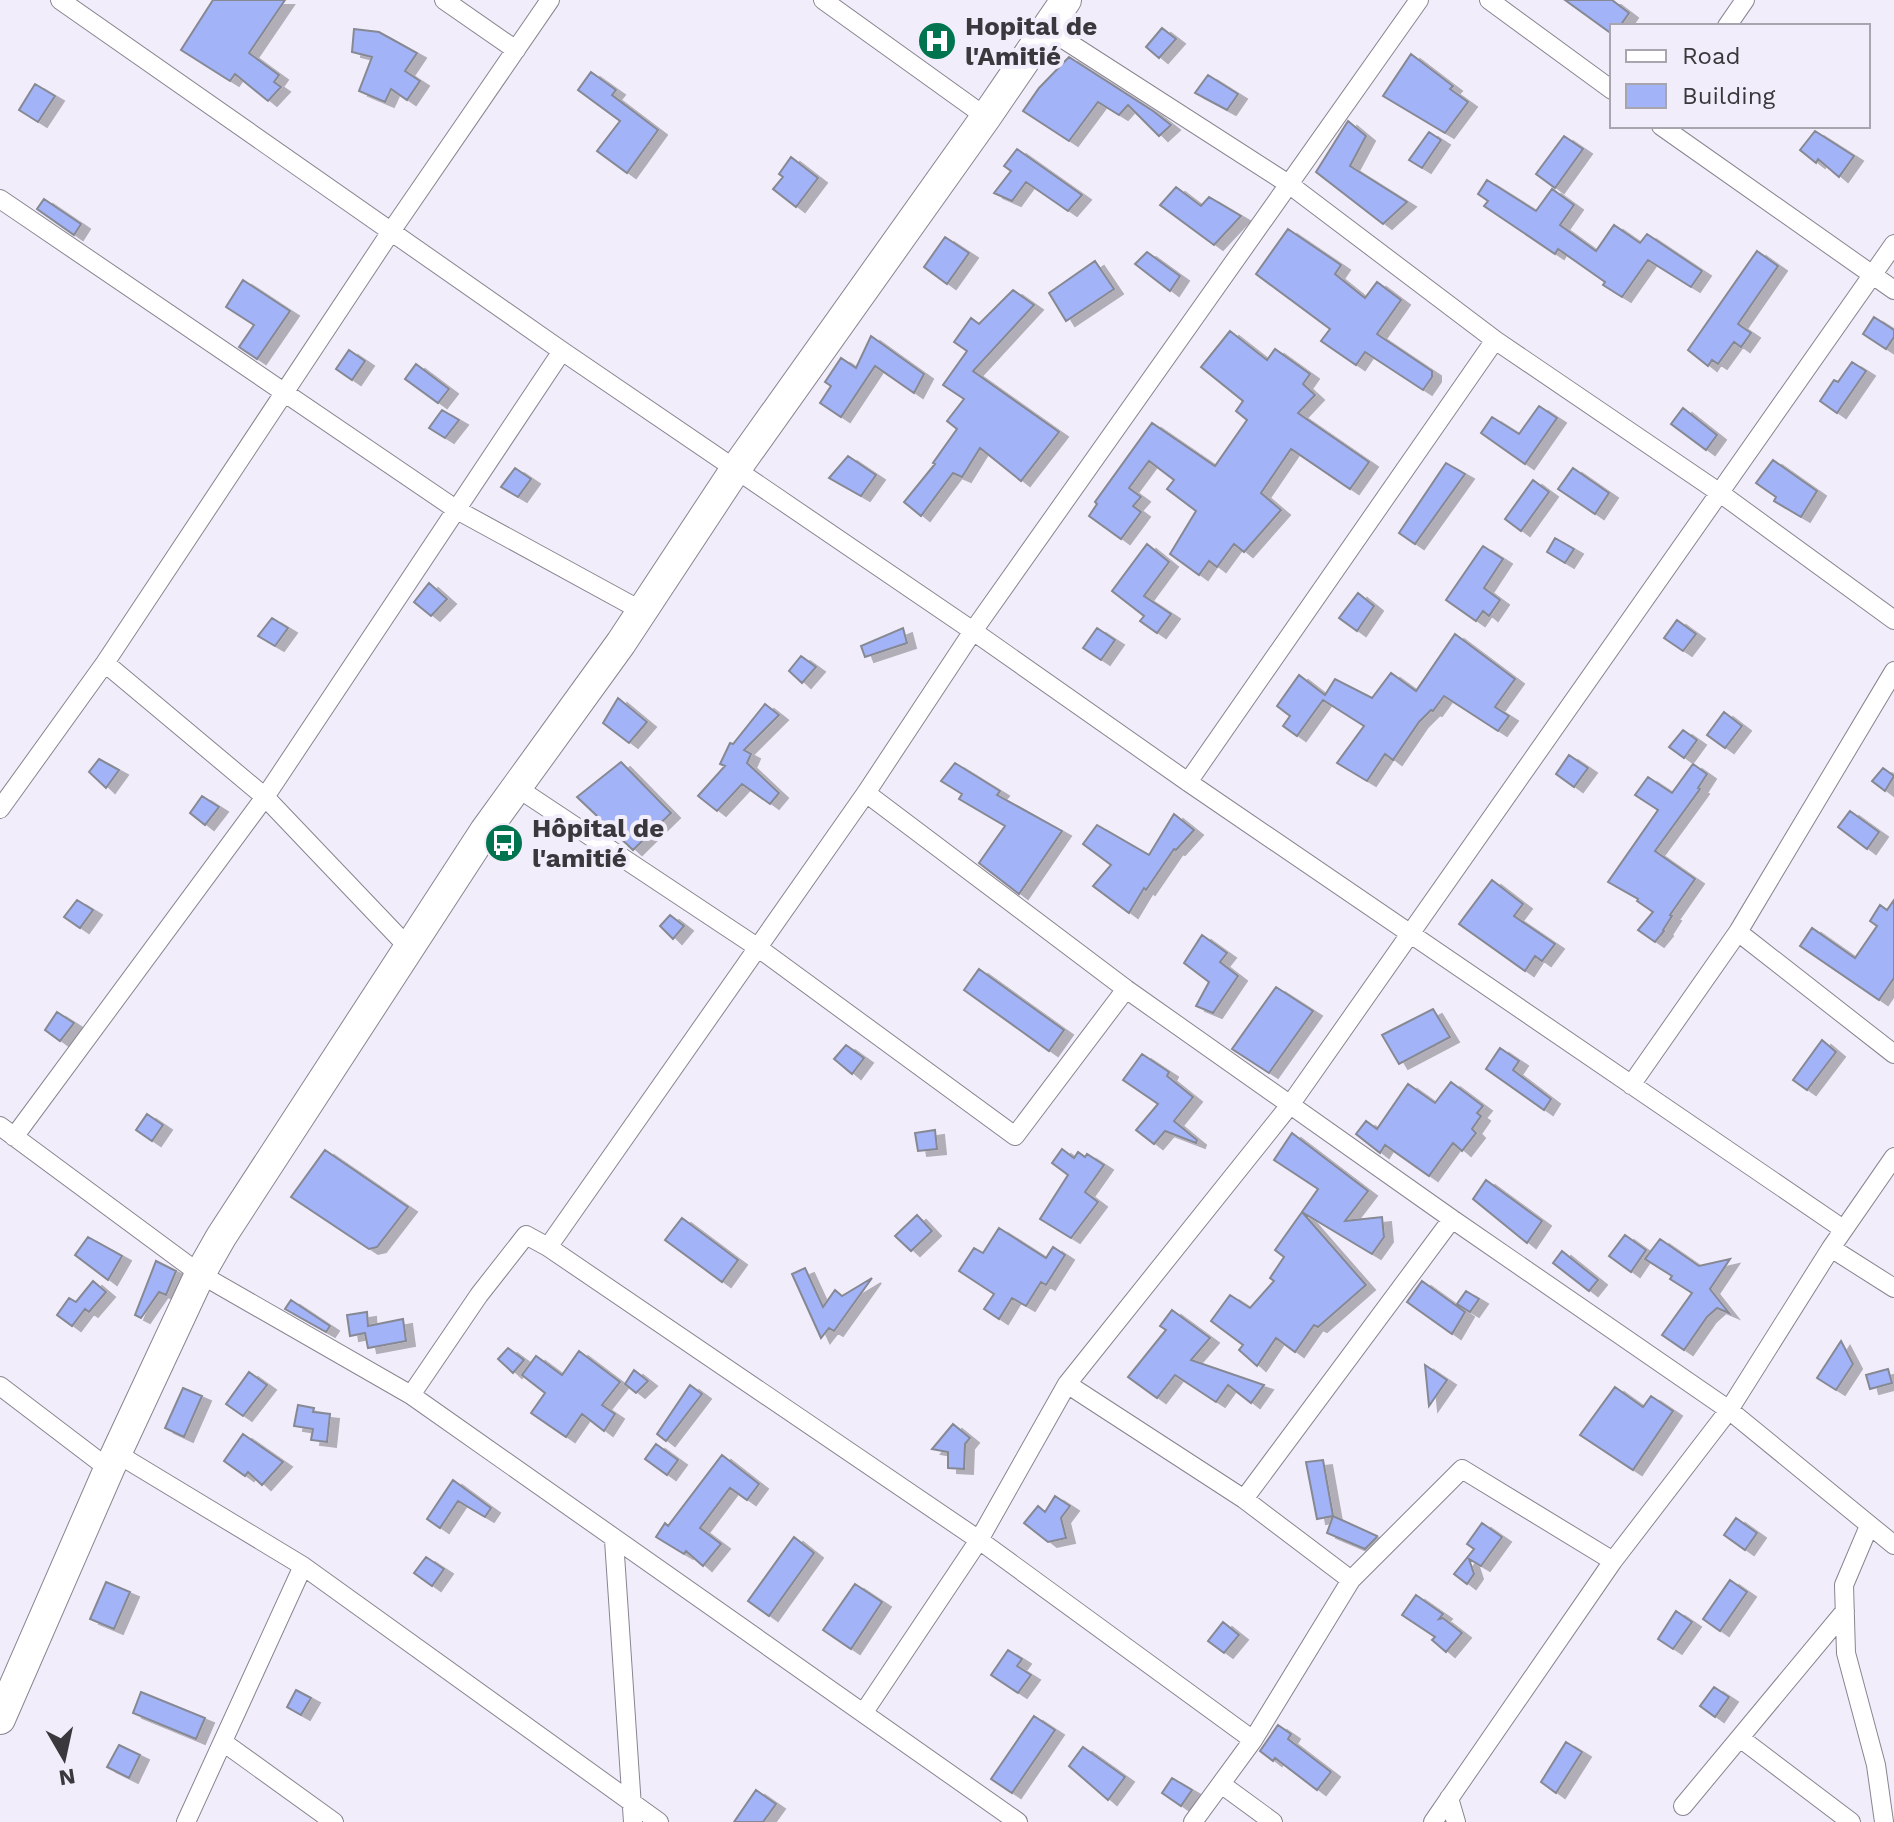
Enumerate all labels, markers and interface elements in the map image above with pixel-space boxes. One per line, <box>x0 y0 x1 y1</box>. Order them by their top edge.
place label: Hopital de l'Amitié <box>965 11 1097 71</box>
hospital icon: Hopital de l'Amitié <box>916 20 958 62</box>
legend <box>1610 24 1870 128</box>
text: Road <box>1682 42 1741 70</box>
text: Building <box>1682 82 1775 110</box>
place label: Hôpital de l'amitié <box>532 813 664 873</box>
bus stop icon: Hôpital de l'amitié <box>483 822 525 864</box>
north arrow <box>24 1718 104 1798</box>
text: N <box>57 1764 77 1791</box>

